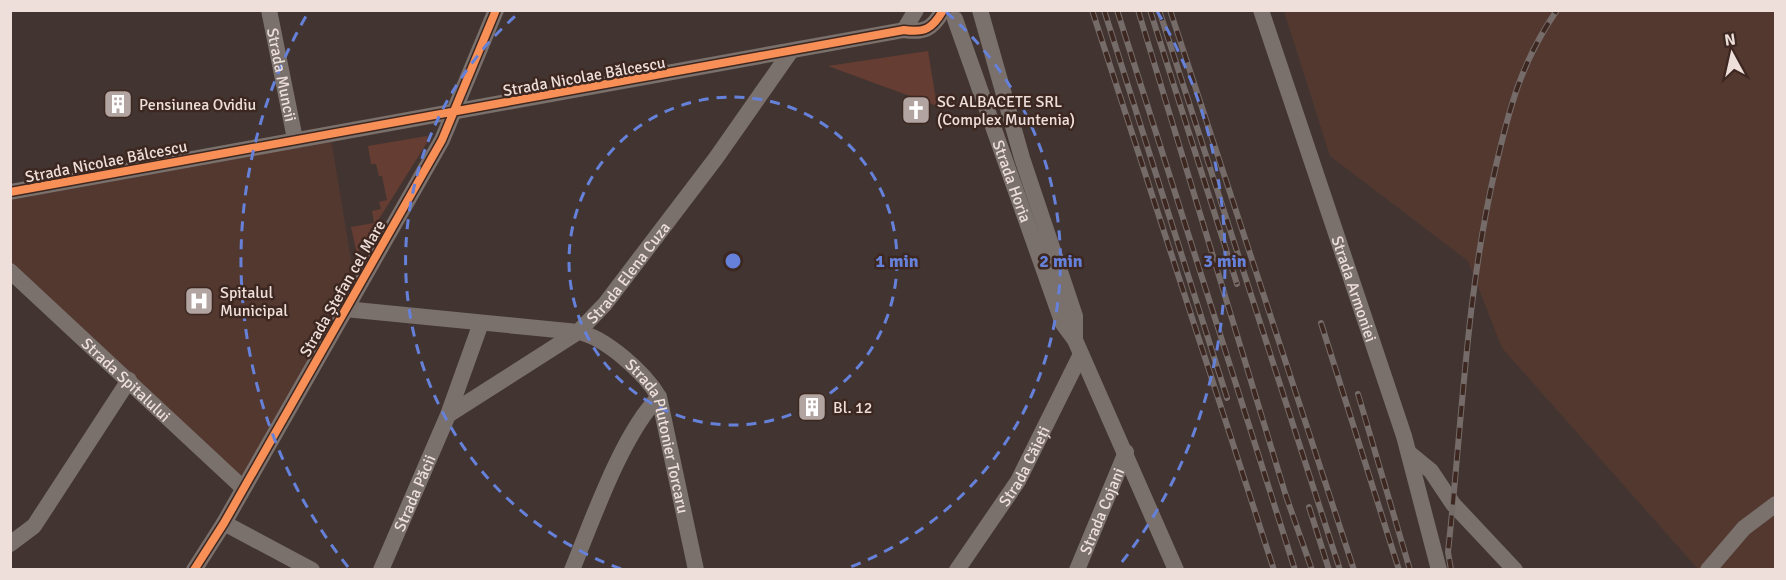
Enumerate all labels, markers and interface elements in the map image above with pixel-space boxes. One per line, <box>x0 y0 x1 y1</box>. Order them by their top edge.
north arrow <box>1702 24 1762 84</box>
street label: Strada Muncii <box>262 26 300 124</box>
text: N <box>1723 29 1737 51</box>
street label: Strada Nicolae Bălcescu <box>501 53 667 101</box>
building icon: Pensiunea Ovidiu <box>102 88 134 120</box>
place label: SC ALBACETE SRL (Complex Muntenia) <box>937 92 1075 130</box>
church icon: SC ALBACETE SRL (Complex Muntenia) <box>900 94 932 126</box>
place label: Pensiunea Ovidiu <box>139 95 256 115</box>
street label: Strada Nicolae Bălcescu <box>23 136 189 188</box>
street label: Strada Horia <box>988 137 1035 225</box>
street label: Strada Ștefan cel Mare <box>296 216 390 361</box>
street label: Strada Elena Cuza <box>582 218 675 328</box>
street label: Strada Armoniei <box>1327 233 1381 345</box>
text: 1 min <box>875 250 919 272</box>
text: 2 min <box>1039 250 1083 272</box>
text: 3 min <box>1203 250 1247 272</box>
centre of rings <box>723 251 743 271</box>
place label: Spitalul Municipal <box>220 283 288 321</box>
hospital icon: Spitalul Municipal <box>183 285 215 317</box>
street label: Strada Spitalului <box>77 334 174 427</box>
street label: Strada Plutonier Torcaru <box>621 355 693 515</box>
building icon: Bl. 12 <box>796 391 828 423</box>
place label: Bl. 12 <box>833 398 872 418</box>
street label: Strada Căieți <box>995 423 1055 510</box>
street label: Strada Păcii <box>390 452 441 535</box>
street label: Strada Cojani <box>1076 465 1129 558</box>

